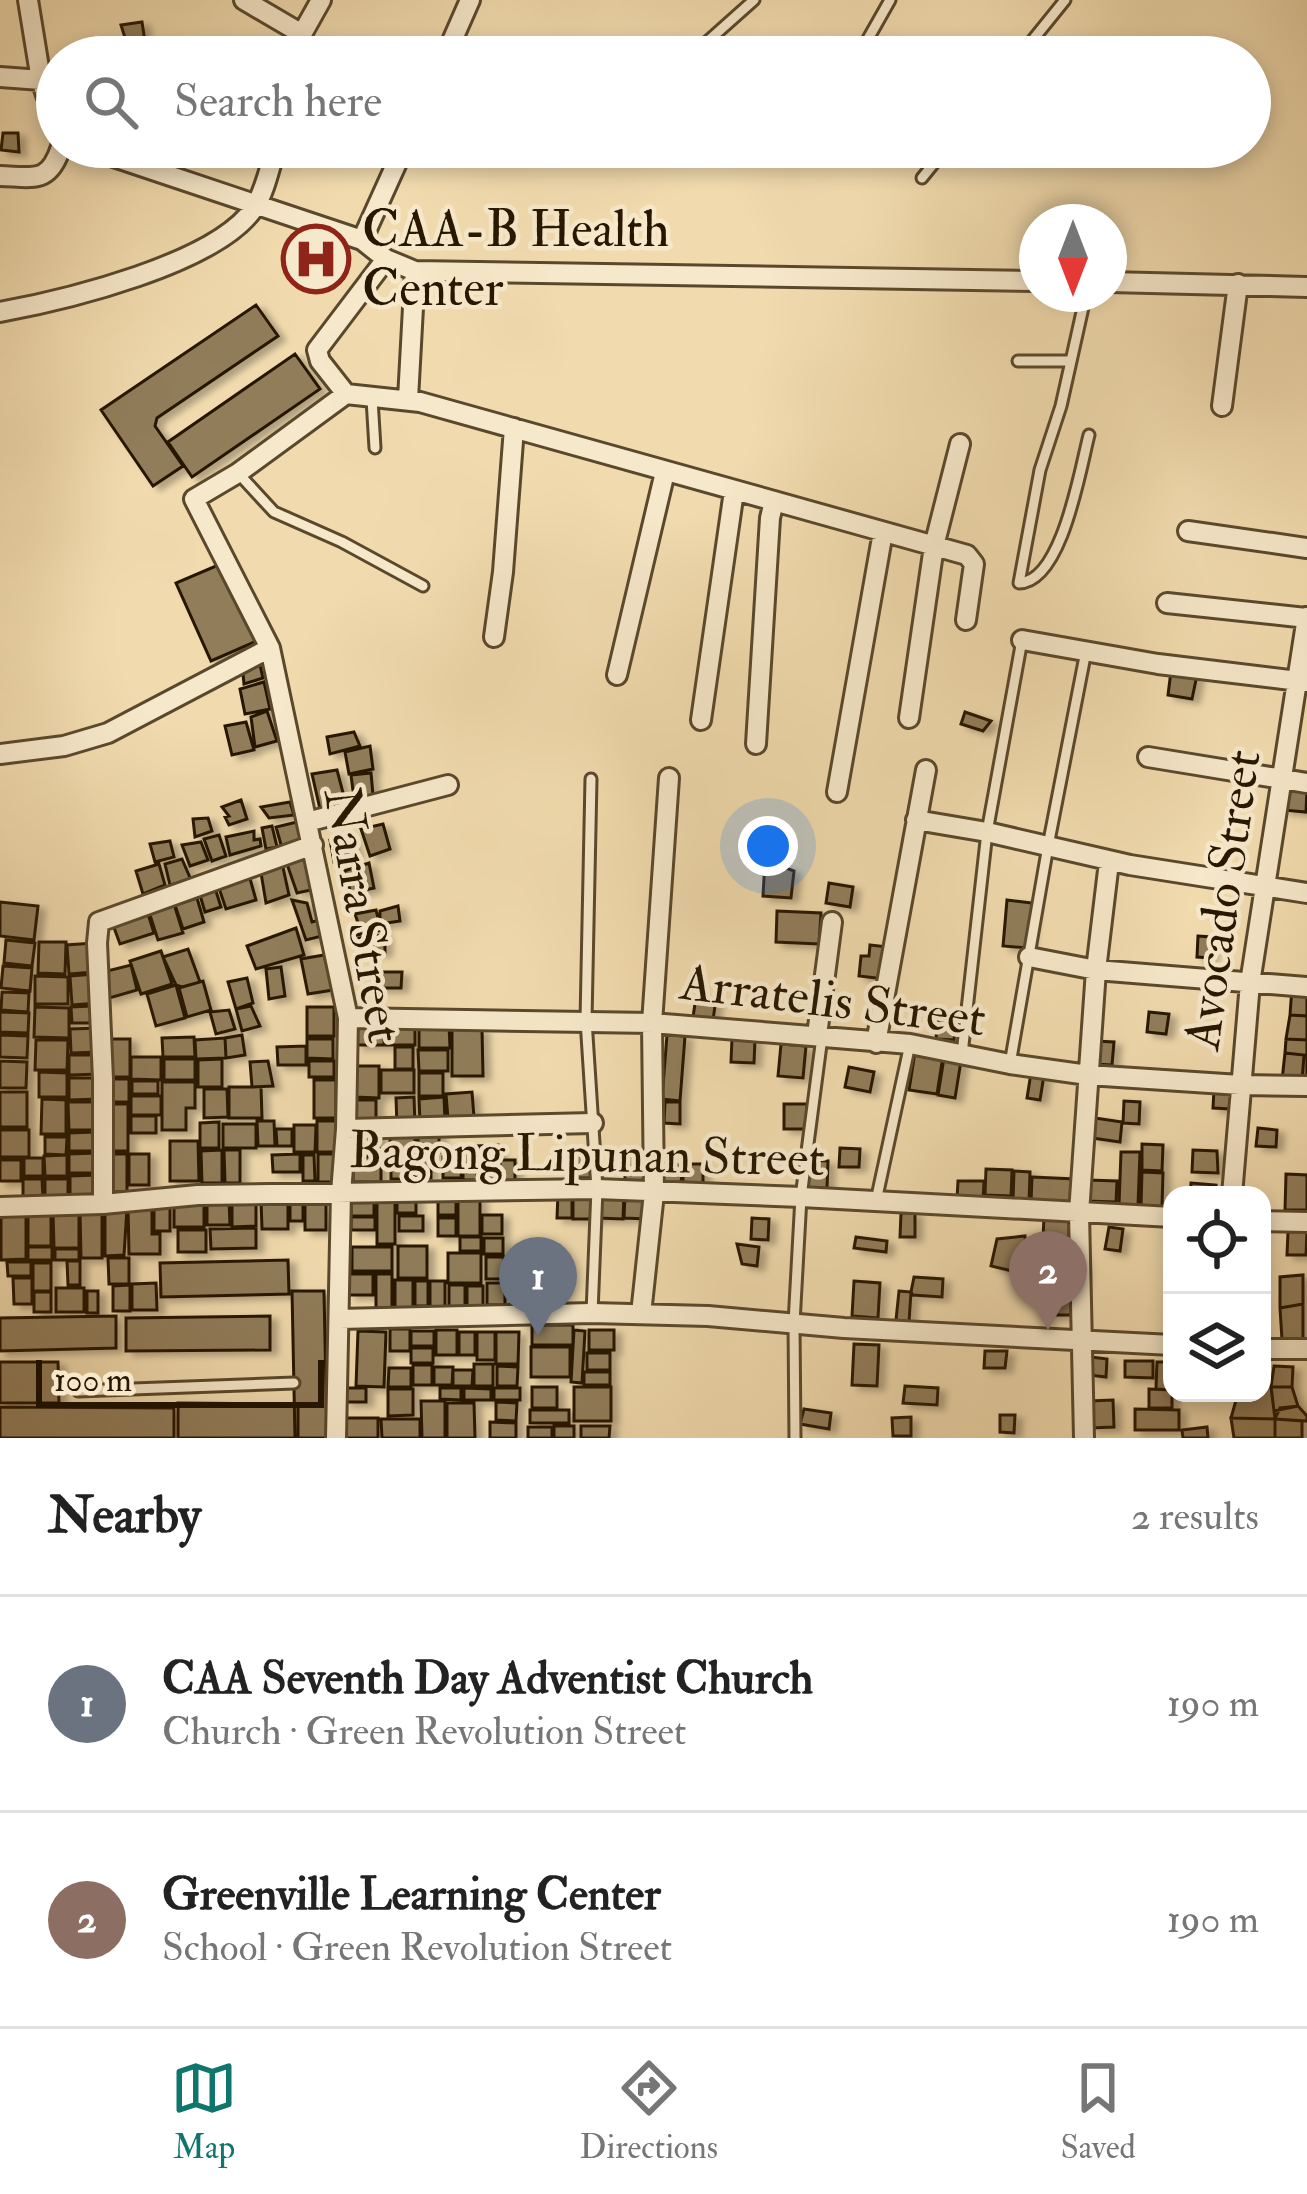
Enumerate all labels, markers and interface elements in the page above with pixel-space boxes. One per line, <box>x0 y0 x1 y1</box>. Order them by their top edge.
search box <box>36 36 1271 168</box>
icon: search <box>78 69 144 135</box>
text: Search here <box>174 74 382 130</box>
place label: CAA-B Health Center <box>362 198 669 321</box>
north arrow <box>1019 204 1127 312</box>
hospital icon: CAA-B Health Center <box>281 224 351 294</box>
street label: Avocado Street <box>1170 746 1276 1055</box>
street label: Narra Street <box>309 782 417 1048</box>
your location <box>738 816 798 876</box>
street label: Arratelis Street <box>676 950 989 1051</box>
street label: Bagong Lipunan Street <box>349 1119 825 1191</box>
map controls <box>1163 1186 1271 1402</box>
button: locate <box>1163 1186 1271 1294</box>
pin: 2 <box>1009 1231 1087 1330</box>
pin: 1 <box>499 1237 577 1336</box>
button: layers <box>1163 1294 1271 1402</box>
scale bar <box>36 1354 324 1407</box>
text: 100 m <box>54 1360 132 1401</box>
text: Nearby <box>48 1484 201 1548</box>
text: 2 results <box>1131 1492 1259 1541</box>
text: CAA Seventh Day Adventist Church <box>162 1651 813 1707</box>
text: 1 <box>80 1679 94 1728</box>
text: 190 m <box>1167 1679 1259 1728</box>
text: Church · Green Revolution Street <box>162 1707 686 1756</box>
text: Greenville Learning Center <box>162 1867 661 1923</box>
text: 2 <box>77 1895 97 1944</box>
text: 190 m <box>1167 1895 1259 1944</box>
text: School · Green Revolution Street <box>162 1923 672 1972</box>
tab: Map <box>171 2055 237 2168</box>
tab: Directions <box>580 2055 718 2168</box>
tab: Saved <box>1060 2055 1136 2168</box>

